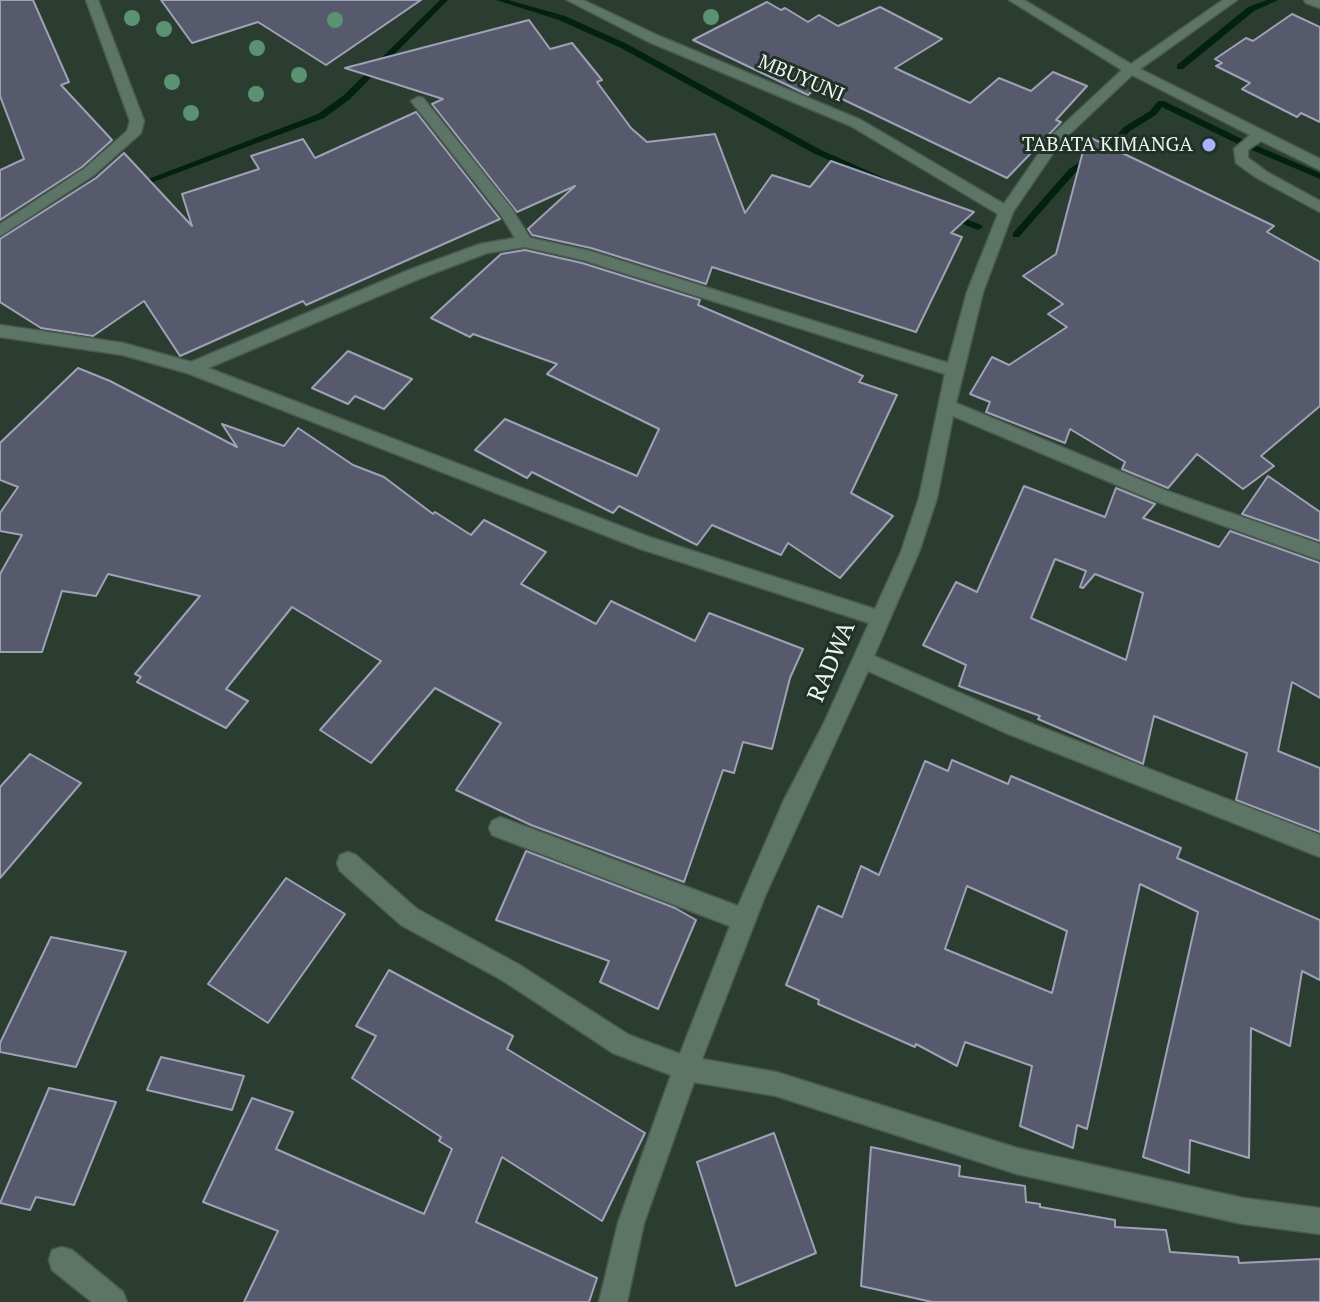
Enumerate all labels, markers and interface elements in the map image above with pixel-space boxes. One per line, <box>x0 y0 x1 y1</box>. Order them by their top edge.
street label: MBUYUNI <box>754 50 848 108</box>
place label: TABATA KIMANGA <box>1022 133 1193 157</box>
marker: TABATA KIMANGA <box>1200 136 1218 154</box>
street label: RADWA <box>802 617 862 707</box>

